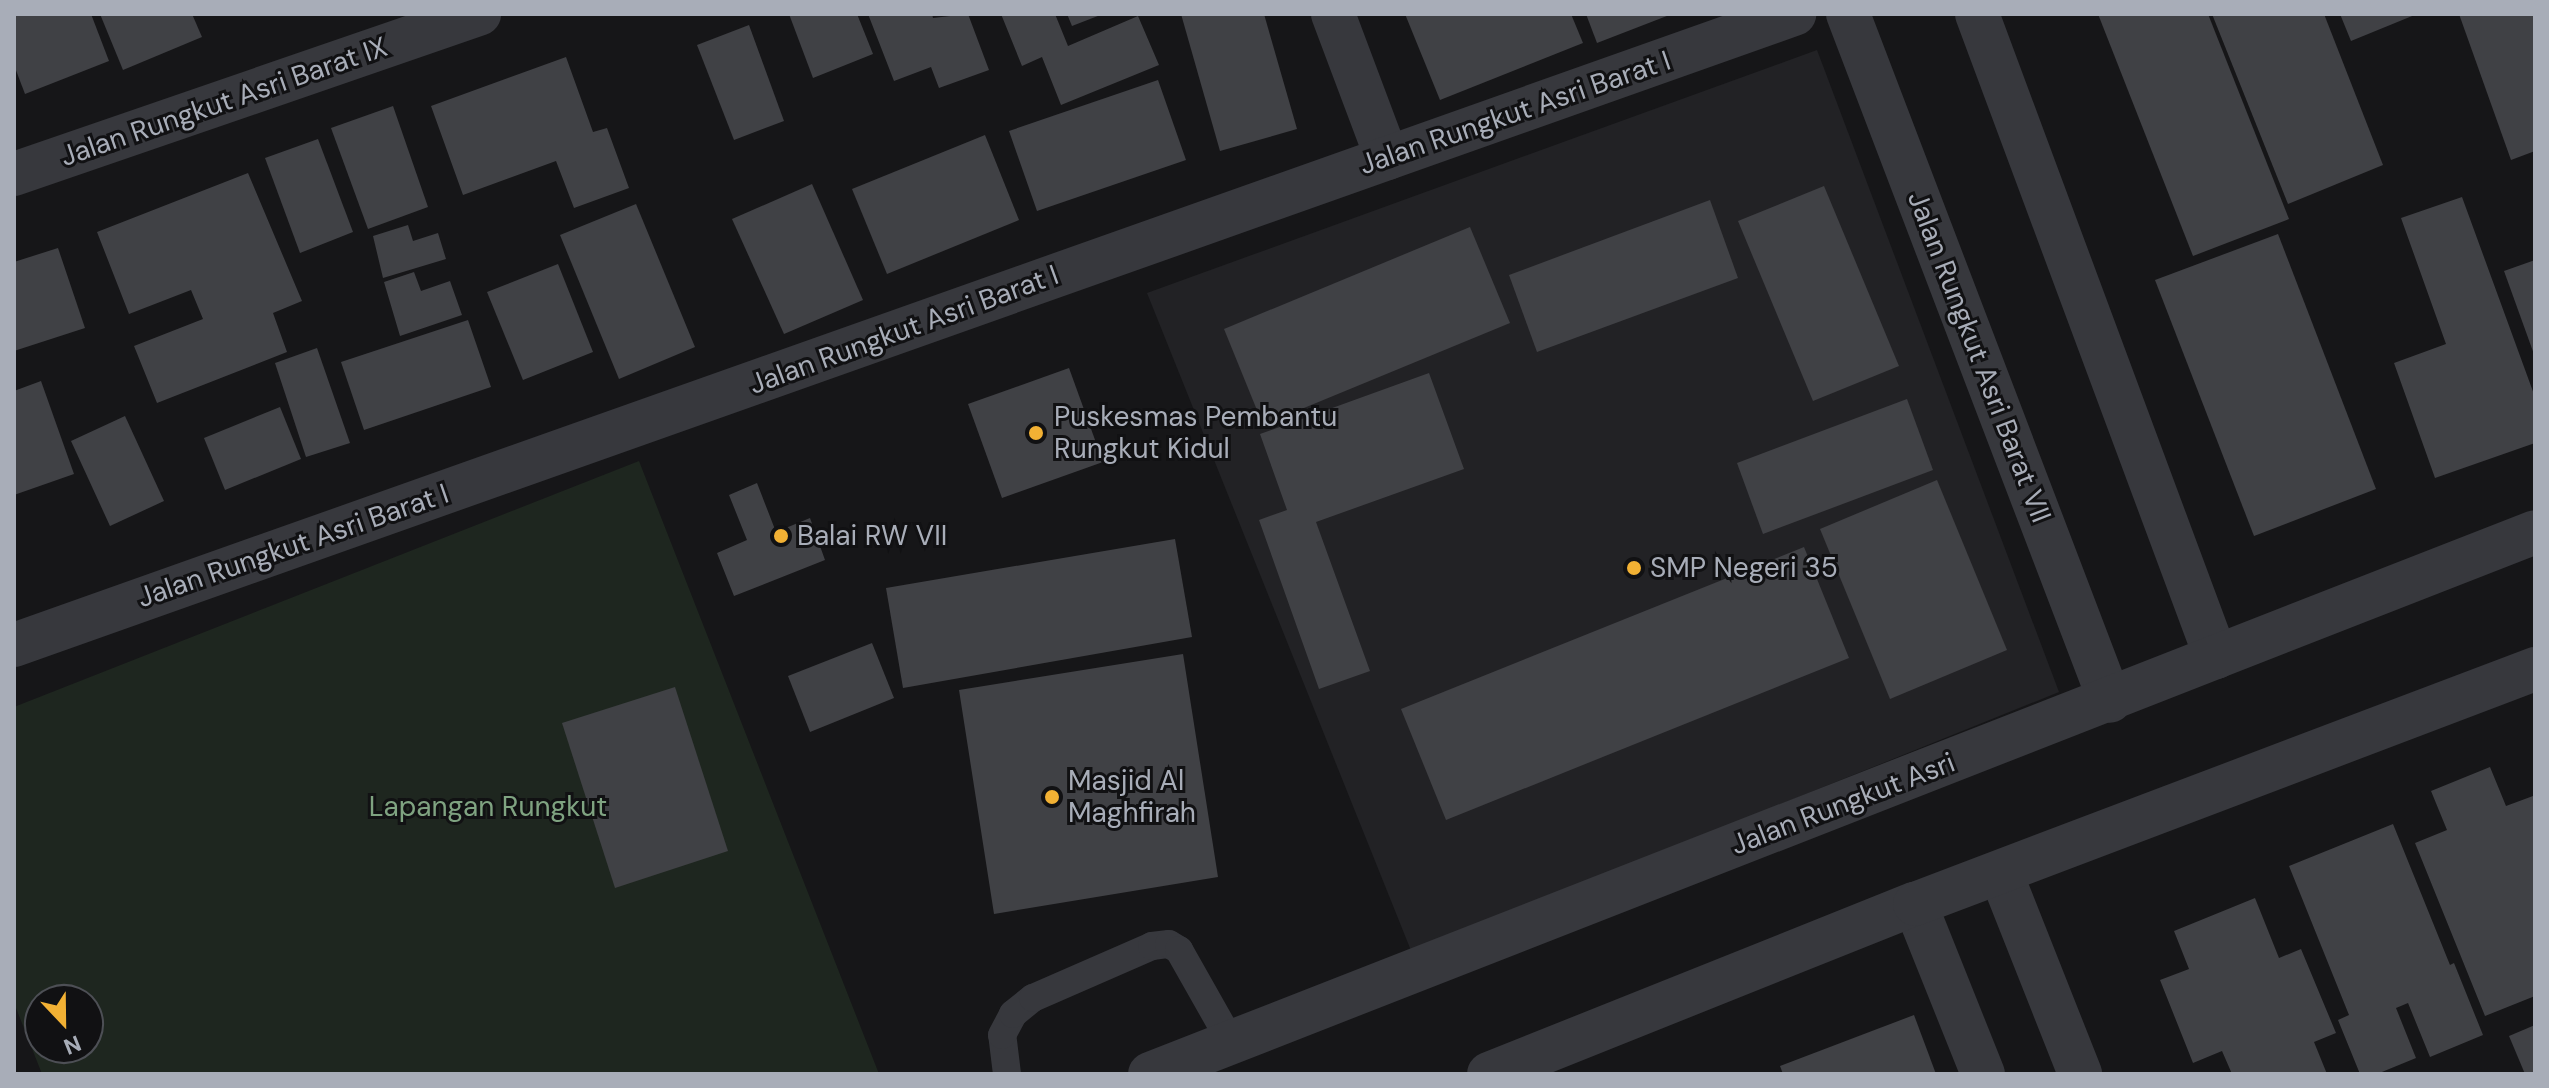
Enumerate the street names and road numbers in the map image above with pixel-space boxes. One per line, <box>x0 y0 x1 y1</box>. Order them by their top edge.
street label: Jalan Rungkut Asri Barat IX <box>56 30 392 174</box>
street label: Jalan Rungkut Asri Barat I <box>1355 44 1675 182</box>
street label: Jalan Rungkut Asri Barat VII <box>1900 187 2058 527</box>
street label: Jalan Rungkut Asri Barat I <box>745 258 1063 402</box>
street label: Jalan Rungkut Asri Barat I <box>133 477 453 615</box>
street label: Jalan Rungkut Asri <box>1726 746 1960 862</box>

